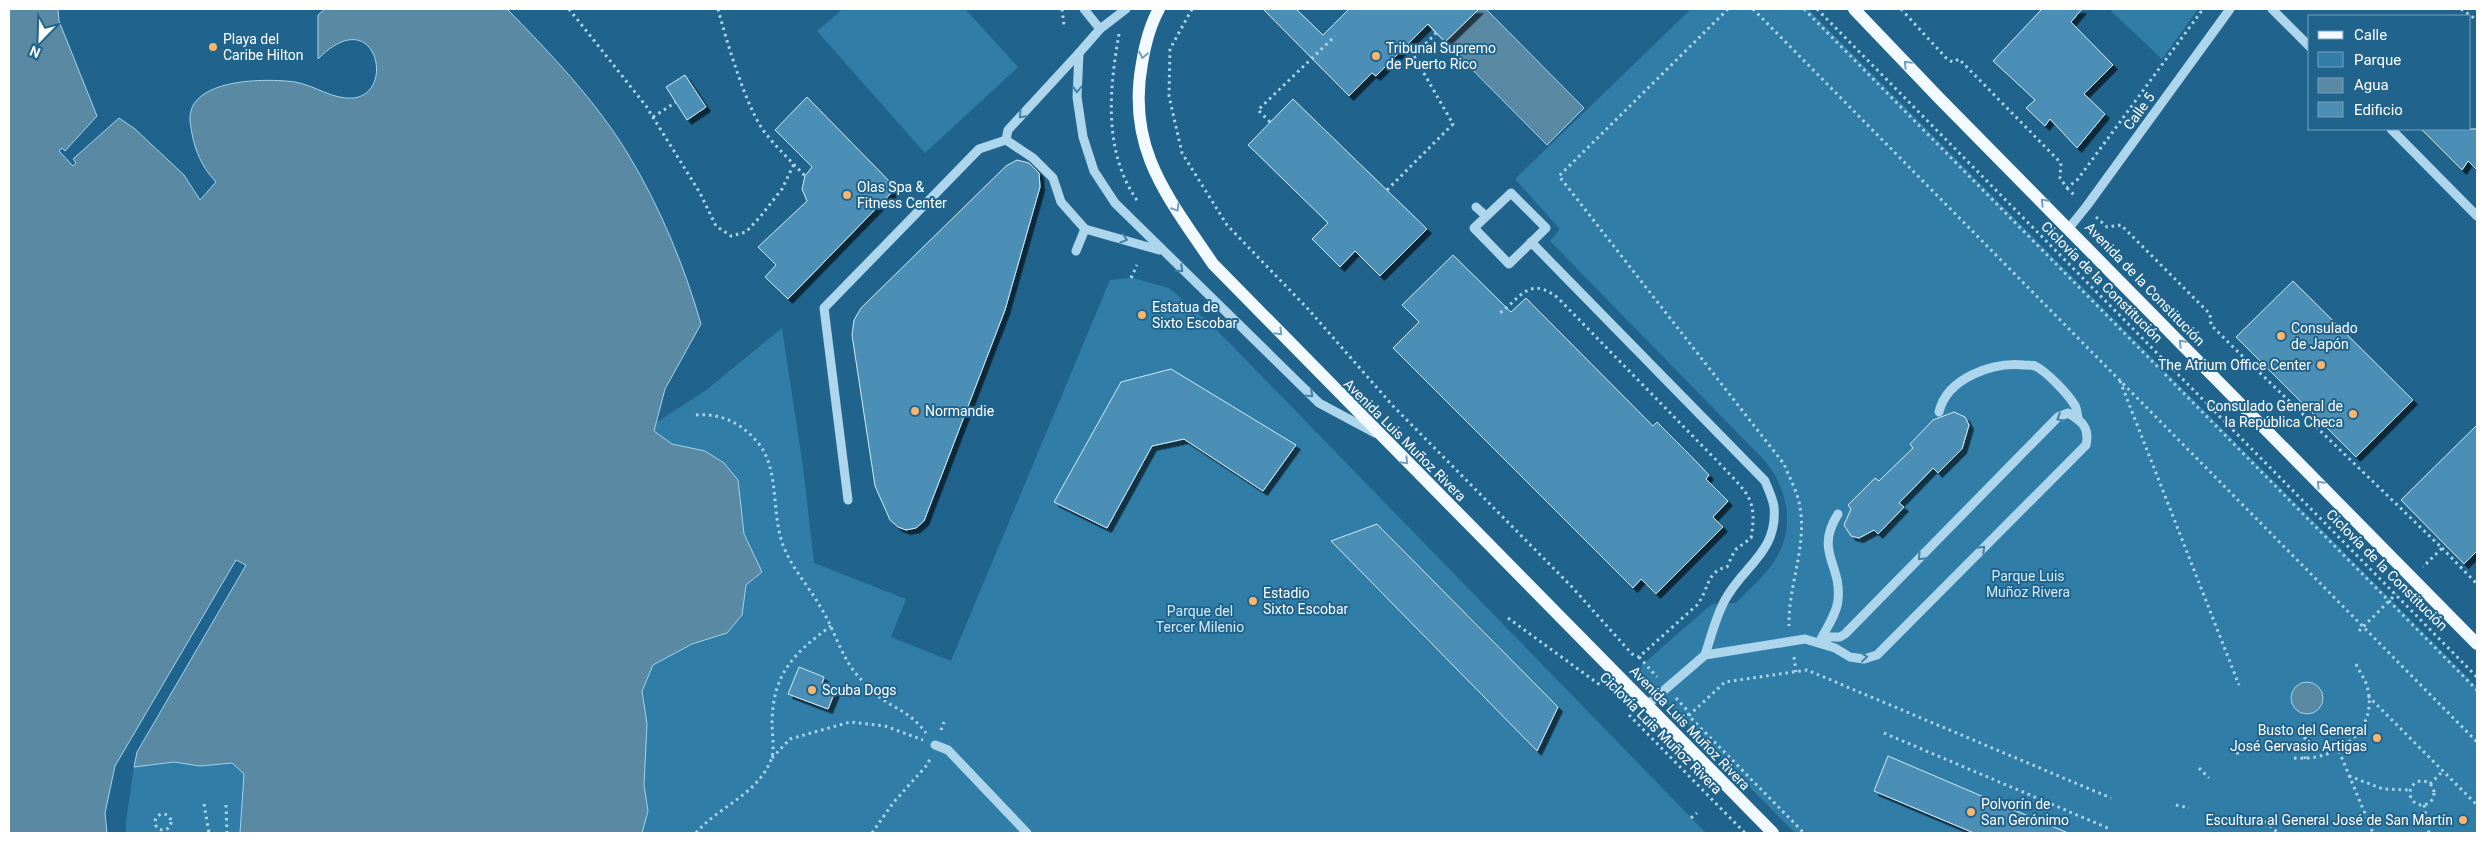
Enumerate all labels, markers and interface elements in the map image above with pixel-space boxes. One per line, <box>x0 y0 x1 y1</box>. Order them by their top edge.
north arrow <box>15 15 65 65</box>
legend <box>2308 15 2471 130</box>
text: Calle <box>2354 26 2387 44</box>
place label: Playa del Caribe Hilton <box>223 31 304 63</box>
place label: Tribunal Supremo de Puerto Rico <box>1386 40 1496 72</box>
marker: Playa del Caribe Hilton <box>207 41 219 53</box>
text: N <box>27 43 43 61</box>
one-way arrow <box>1139 50 1149 59</box>
marker: Tribunal Supremo de Puerto Rico <box>1370 50 1382 62</box>
text: Parque <box>2354 51 2401 69</box>
one-way arrow <box>1904 60 1913 69</box>
text: Agua <box>2354 76 2389 94</box>
one-way arrow <box>1072 86 1083 94</box>
street label: Calle 5 <box>2120 89 2158 133</box>
text: Edificio <box>2354 101 2403 119</box>
one-way arrow <box>1019 110 1028 119</box>
place label: Olas Spa & Fitness Center <box>857 179 947 211</box>
marker: Olas Spa & Fitness Center <box>841 189 853 201</box>
one-way arrow <box>2041 199 2050 208</box>
one-way arrow <box>1170 202 1179 212</box>
street label: Ciclovía de la Constitución <box>2038 218 2166 346</box>
street label: Avenida de la Constitución <box>2082 219 2208 349</box>
one-way arrow <box>1119 234 1127 244</box>
one-way arrow <box>1175 263 1184 272</box>
place label: Estatua de Sixto Escobar <box>1152 299 1238 331</box>
marker: Estatua de Sixto Escobar <box>1136 309 1148 321</box>
place label: Consulado de Japón <box>2291 320 2358 352</box>
one-way arrow <box>1273 327 1282 336</box>
marker: Consulado de Japón <box>2275 330 2287 342</box>
one-way arrow <box>2179 340 2188 349</box>
place label: The Atrium Office Center <box>2158 357 2311 373</box>
marker: The Atrium Office Center <box>2315 359 2327 371</box>
street label: Avenida Luis Muñoz Rivera <box>1341 376 1469 504</box>
one-way arrow <box>1304 388 1313 397</box>
place label: Consulado General de la República Checa <box>2206 398 2343 430</box>
place label: Normandie <box>925 403 994 419</box>
marker: Normandie <box>909 405 921 417</box>
marker: Consulado General de la República Checa <box>2347 408 2359 420</box>
one-way arrow <box>2057 411 2066 421</box>
one-way arrow <box>1399 455 1408 464</box>
one-way arrow <box>2317 481 2326 490</box>
street label: Ciclovía de la Constitución <box>2323 506 2451 634</box>
one-way arrow <box>1976 546 1985 555</box>
one-way arrow <box>1918 551 1927 560</box>
park label: Parque Luis Muñoz Rivera <box>1986 568 2070 600</box>
place label: Estadio Sixto Escobar <box>1263 585 1349 617</box>
marker: Estadio Sixto Escobar <box>1247 595 1259 607</box>
park label: Parque del Tercer Milenio <box>1156 603 1244 635</box>
one-way arrow <box>1861 652 1869 663</box>
street label: Avenida Luis Muñoz Rivera <box>1626 663 1754 793</box>
street label: Ciclovía Luis Muñoz Rivera <box>1597 669 1725 797</box>
place label: Scuba Dogs <box>822 682 897 698</box>
marker: Scuba Dogs <box>806 684 818 696</box>
place label: Busto del General José Gervasio Artigas <box>2230 722 2367 754</box>
marker: Busto del General José Gervasio Artigas <box>2371 732 2383 744</box>
place label: Polvorín de San Gerónimo <box>1981 796 2069 828</box>
marker: Polvorín de San Gerónimo <box>1965 806 1977 818</box>
place label: Escultura al General José de San Martín <box>2205 812 2453 828</box>
marker: Escultura al General José de San Martín <box>2457 814 2469 826</box>

